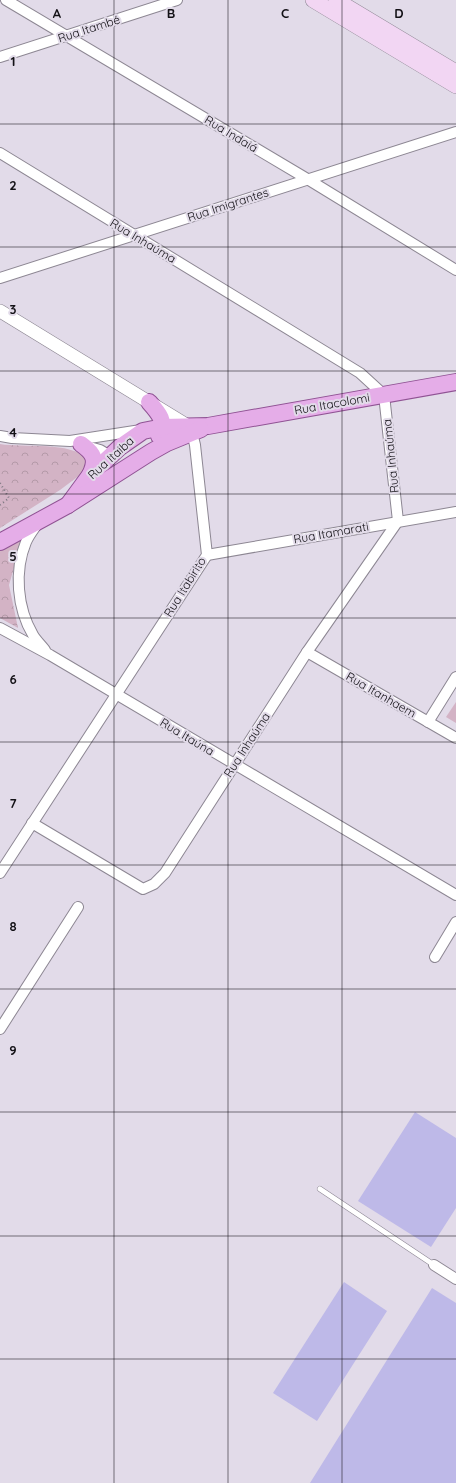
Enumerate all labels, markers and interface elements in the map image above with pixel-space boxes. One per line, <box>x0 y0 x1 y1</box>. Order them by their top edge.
text: A <box>53 5 62 21</box>
text: B <box>167 5 175 21</box>
text: C <box>281 5 289 21</box>
text: D <box>394 5 404 21</box>
street label: Rua Itambé <box>56 11 122 46</box>
text: 1 <box>10 53 16 69</box>
street label: Rua Indaiá <box>202 112 261 155</box>
text: 2 <box>9 177 17 193</box>
street label: Rua Imigrantes <box>185 184 271 225</box>
street label: Rua Inhaúma <box>108 215 179 266</box>
text: 3 <box>10 301 17 317</box>
street label: Rua Itacolomi <box>293 389 371 418</box>
street label: Rua Inhaúma <box>379 418 402 494</box>
text: 4 <box>9 424 17 440</box>
street label: Rua Itaiba <box>85 433 137 482</box>
street label: Rua Itamarati <box>292 519 370 547</box>
text: 5 <box>9 548 17 564</box>
street label: Rua Itabirito <box>160 554 209 620</box>
street label: Rua Itanhaem <box>344 668 419 721</box>
text: 6 <box>9 671 17 687</box>
street label: Rua Inhaúma <box>220 710 273 780</box>
street label: Rua Itaúna <box>157 715 217 759</box>
text: 7 <box>9 795 17 811</box>
text: 8 <box>9 918 17 934</box>
text: 9 <box>9 1042 17 1058</box>

